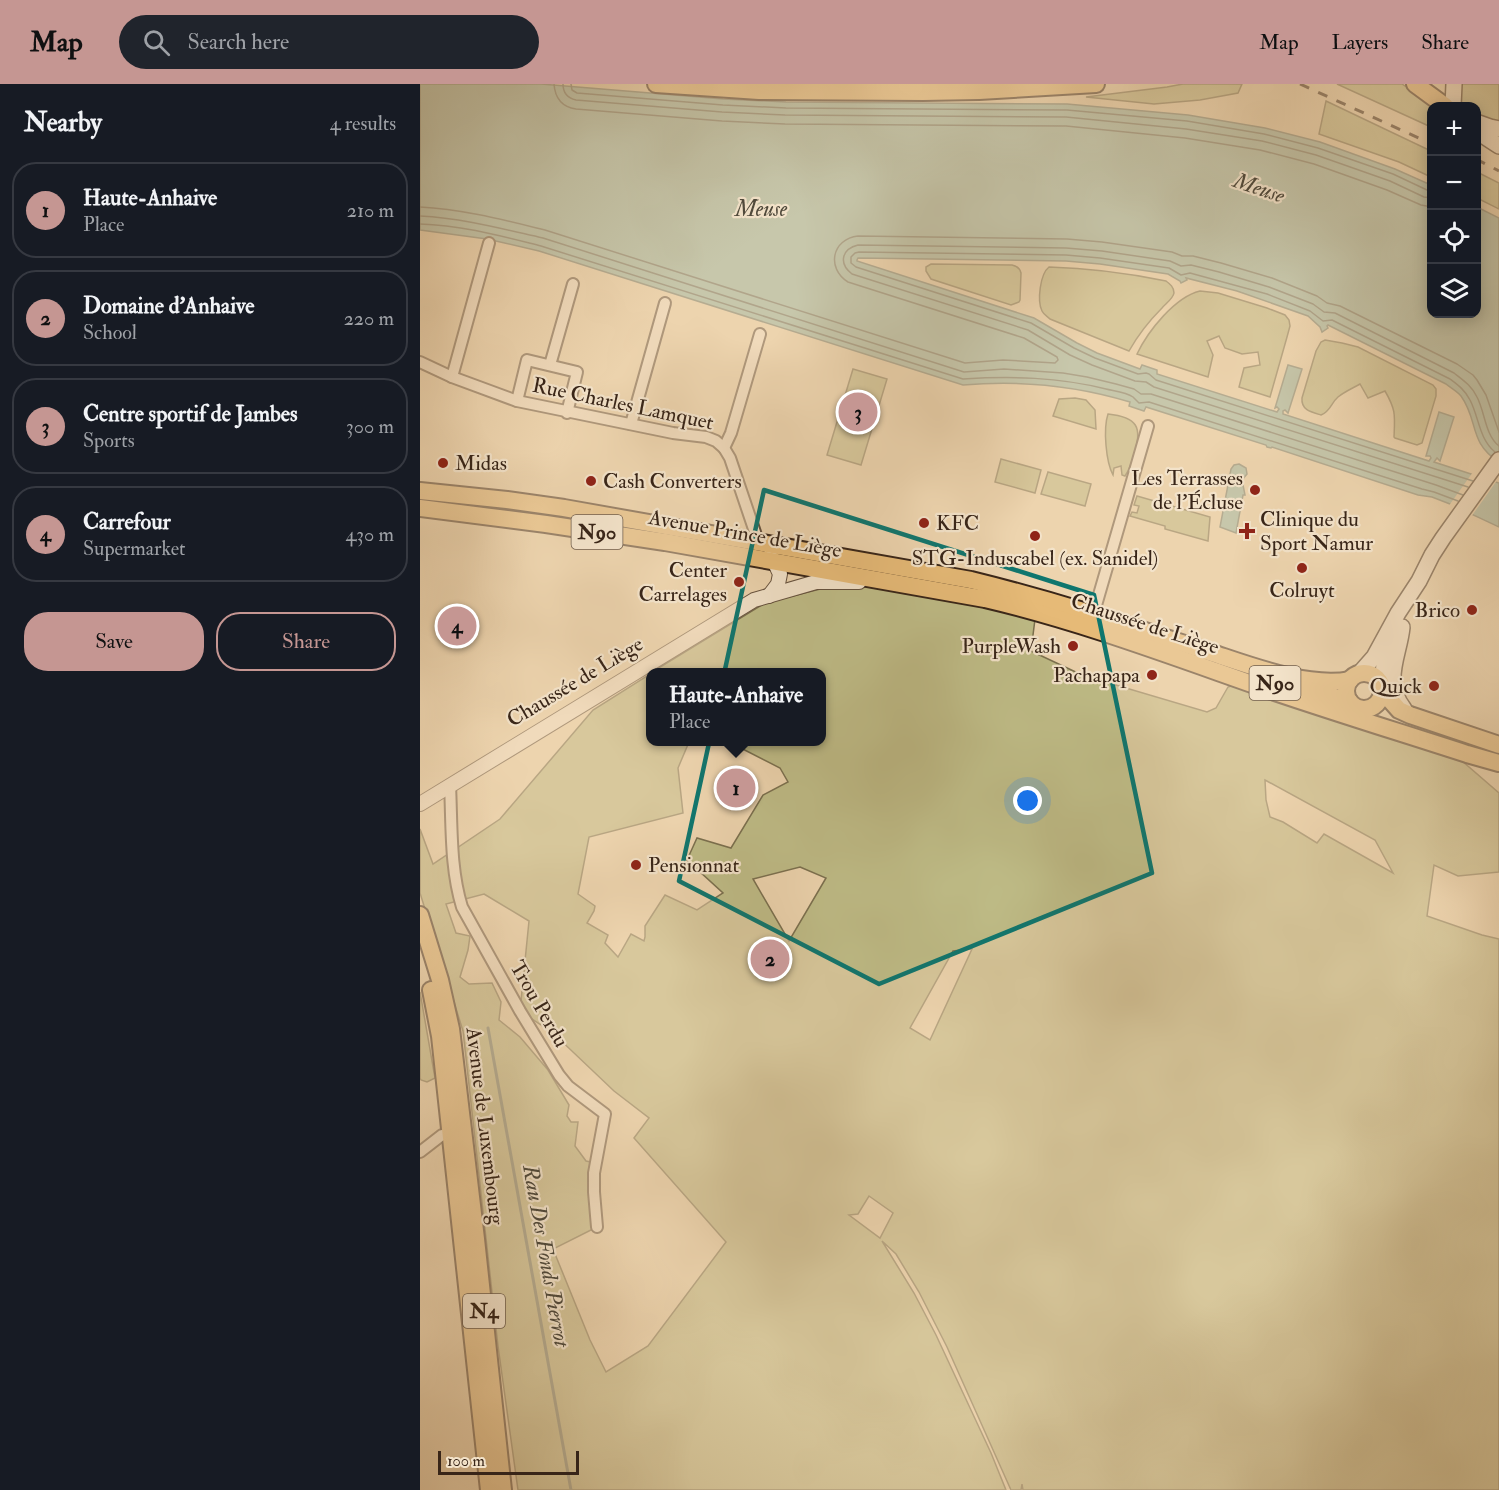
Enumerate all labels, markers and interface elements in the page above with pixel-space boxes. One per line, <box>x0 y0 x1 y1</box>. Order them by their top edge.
search box <box>119 15 539 69</box>
text: Map <box>30 25 83 60</box>
icon: search <box>140 26 173 59</box>
text: Search here <box>188 28 289 56</box>
text: Map <box>1259 29 1299 56</box>
text: Layers <box>1332 29 1388 56</box>
text: Share <box>1421 29 1469 56</box>
map controls <box>1427 102 1481 318</box>
button: + <box>1427 102 1481 156</box>
text: Nearby <box>24 107 102 139</box>
text: 4 results <box>330 111 396 136</box>
button: − <box>1427 156 1481 210</box>
water label: Meuse <box>1228 166 1289 210</box>
text: Haute-Anhaive <box>83 184 217 212</box>
water label: Meuse <box>733 195 788 223</box>
text: 1 <box>42 198 49 223</box>
text: 210 m <box>347 198 394 223</box>
button: locate <box>1427 210 1481 264</box>
text: Place <box>83 212 124 237</box>
button: layers <box>1427 264 1481 318</box>
text: Domaine d'Anhaive <box>83 292 254 320</box>
text: 2 <box>40 306 51 331</box>
text: 220 m <box>344 306 394 331</box>
text: School <box>83 320 137 345</box>
street label: Rue Charles Lamquet <box>530 372 716 436</box>
pin: 3 <box>838 390 878 434</box>
text: Centre sportif de Jambes <box>83 400 297 428</box>
text: 3 <box>42 414 49 439</box>
text: 300 m <box>346 414 394 439</box>
text: Sports <box>83 428 135 453</box>
place label: Midas <box>455 450 507 477</box>
marker: Midas <box>436 456 450 470</box>
place label: Les Terrasses de l'Écluse <box>1131 465 1243 516</box>
place label: Cash Converters <box>603 468 742 495</box>
marker: Cash Converters <box>584 474 598 488</box>
marker: Les Terrasses de l'Écluse <box>1248 483 1262 497</box>
street label: Avenue Prince de Liège <box>646 504 844 564</box>
place label: Clinique du Sport Namur <box>1260 506 1373 557</box>
text: Carrefour <box>83 508 171 536</box>
place label: KFC <box>936 510 979 537</box>
road number: N90 <box>572 515 622 549</box>
marker: KFC <box>917 516 931 530</box>
text: 4 <box>40 522 51 547</box>
text: 430 m <box>346 522 394 547</box>
marker: Clinique du Sport Namur <box>1238 522 1256 540</box>
marker: STG-Induscabel (ex. Sanidel) <box>1028 529 1042 543</box>
text: Supermarket <box>83 536 186 561</box>
place label: STG-Induscabel (ex. Sanidel) <box>912 545 1158 572</box>
place label: Center Carrelages <box>638 557 727 608</box>
marker: Colruyt <box>1295 561 1309 575</box>
marker: Center Carrelages <box>732 575 746 589</box>
place label: Colruyt <box>1269 577 1335 604</box>
street label: Chaussée de Liège <box>1067 587 1223 661</box>
place label: Brico <box>1415 597 1460 624</box>
marker: Brico <box>1465 603 1479 617</box>
pin: 4 <box>438 604 477 648</box>
button: Save <box>24 612 204 671</box>
button: Share <box>216 612 396 671</box>
street label: Chaussée de Liège <box>502 631 648 733</box>
place label: PurpleWash <box>961 633 1061 660</box>
marker: PurpleWash <box>1066 639 1080 653</box>
place label: Pachapapa <box>1053 662 1140 689</box>
road number: N90 <box>1250 666 1300 700</box>
popup <box>646 668 826 746</box>
marker: Pachapapa <box>1145 668 1159 682</box>
place label: Quick <box>1369 673 1422 700</box>
marker: Quick <box>1427 679 1441 693</box>
text: Haute-Anhaive <box>669 681 803 709</box>
text: Place <box>669 709 710 734</box>
pin: 1 <box>716 766 756 810</box>
your location <box>1013 786 1042 815</box>
place label: Pensionnat <box>648 852 739 879</box>
marker: Pensionnat <box>629 858 643 872</box>
pin: 2 <box>750 936 790 982</box>
street label: Trou Perdu <box>503 956 575 1052</box>
street label: Avenue de Luxembourg <box>459 1025 511 1227</box>
water label: Rau Des Fonds Pierrot <box>516 1162 576 1351</box>
road number: N4 <box>463 1294 505 1328</box>
scale bar <box>438 1448 579 1476</box>
text: 100 m <box>447 1451 485 1471</box>

